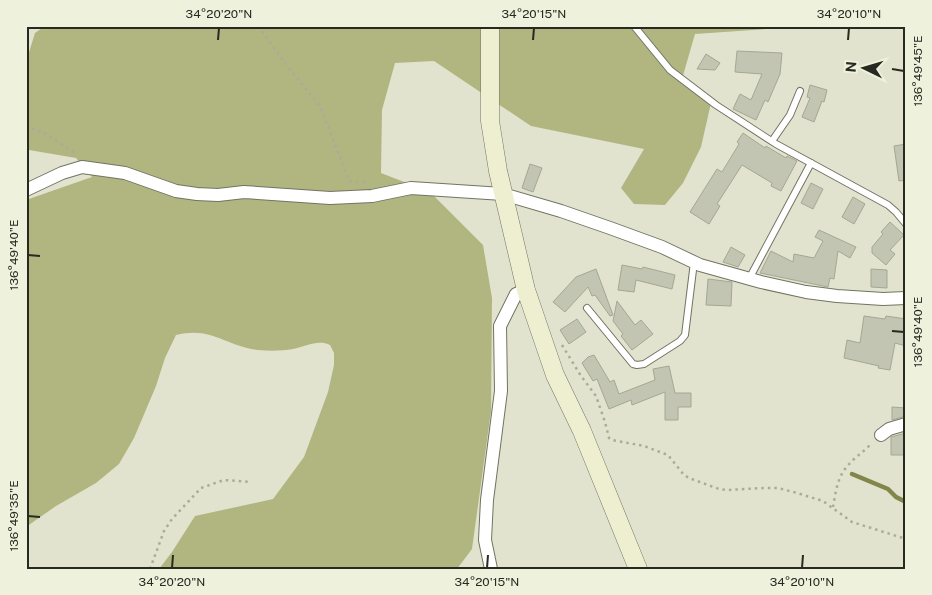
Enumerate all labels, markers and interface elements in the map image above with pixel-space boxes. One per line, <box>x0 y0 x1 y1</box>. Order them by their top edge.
text: 34°20'20"N <box>186 7 252 21</box>
text: 34°20'15"N <box>502 7 566 21</box>
text: 34°20'10"N <box>817 7 881 21</box>
text: 136°49'45"E <box>911 35 925 107</box>
north arrow <box>840 42 890 92</box>
text: N <box>843 61 859 73</box>
text: 136°49'40"E <box>7 220 21 290</box>
text: 136°49'40"E <box>911 297 925 367</box>
text: 136°49'35"E <box>7 480 21 552</box>
text: 34°20'20"N <box>139 575 205 589</box>
text: 34°20'15"N <box>455 575 519 589</box>
text: 34°20'10"N <box>770 575 834 589</box>

